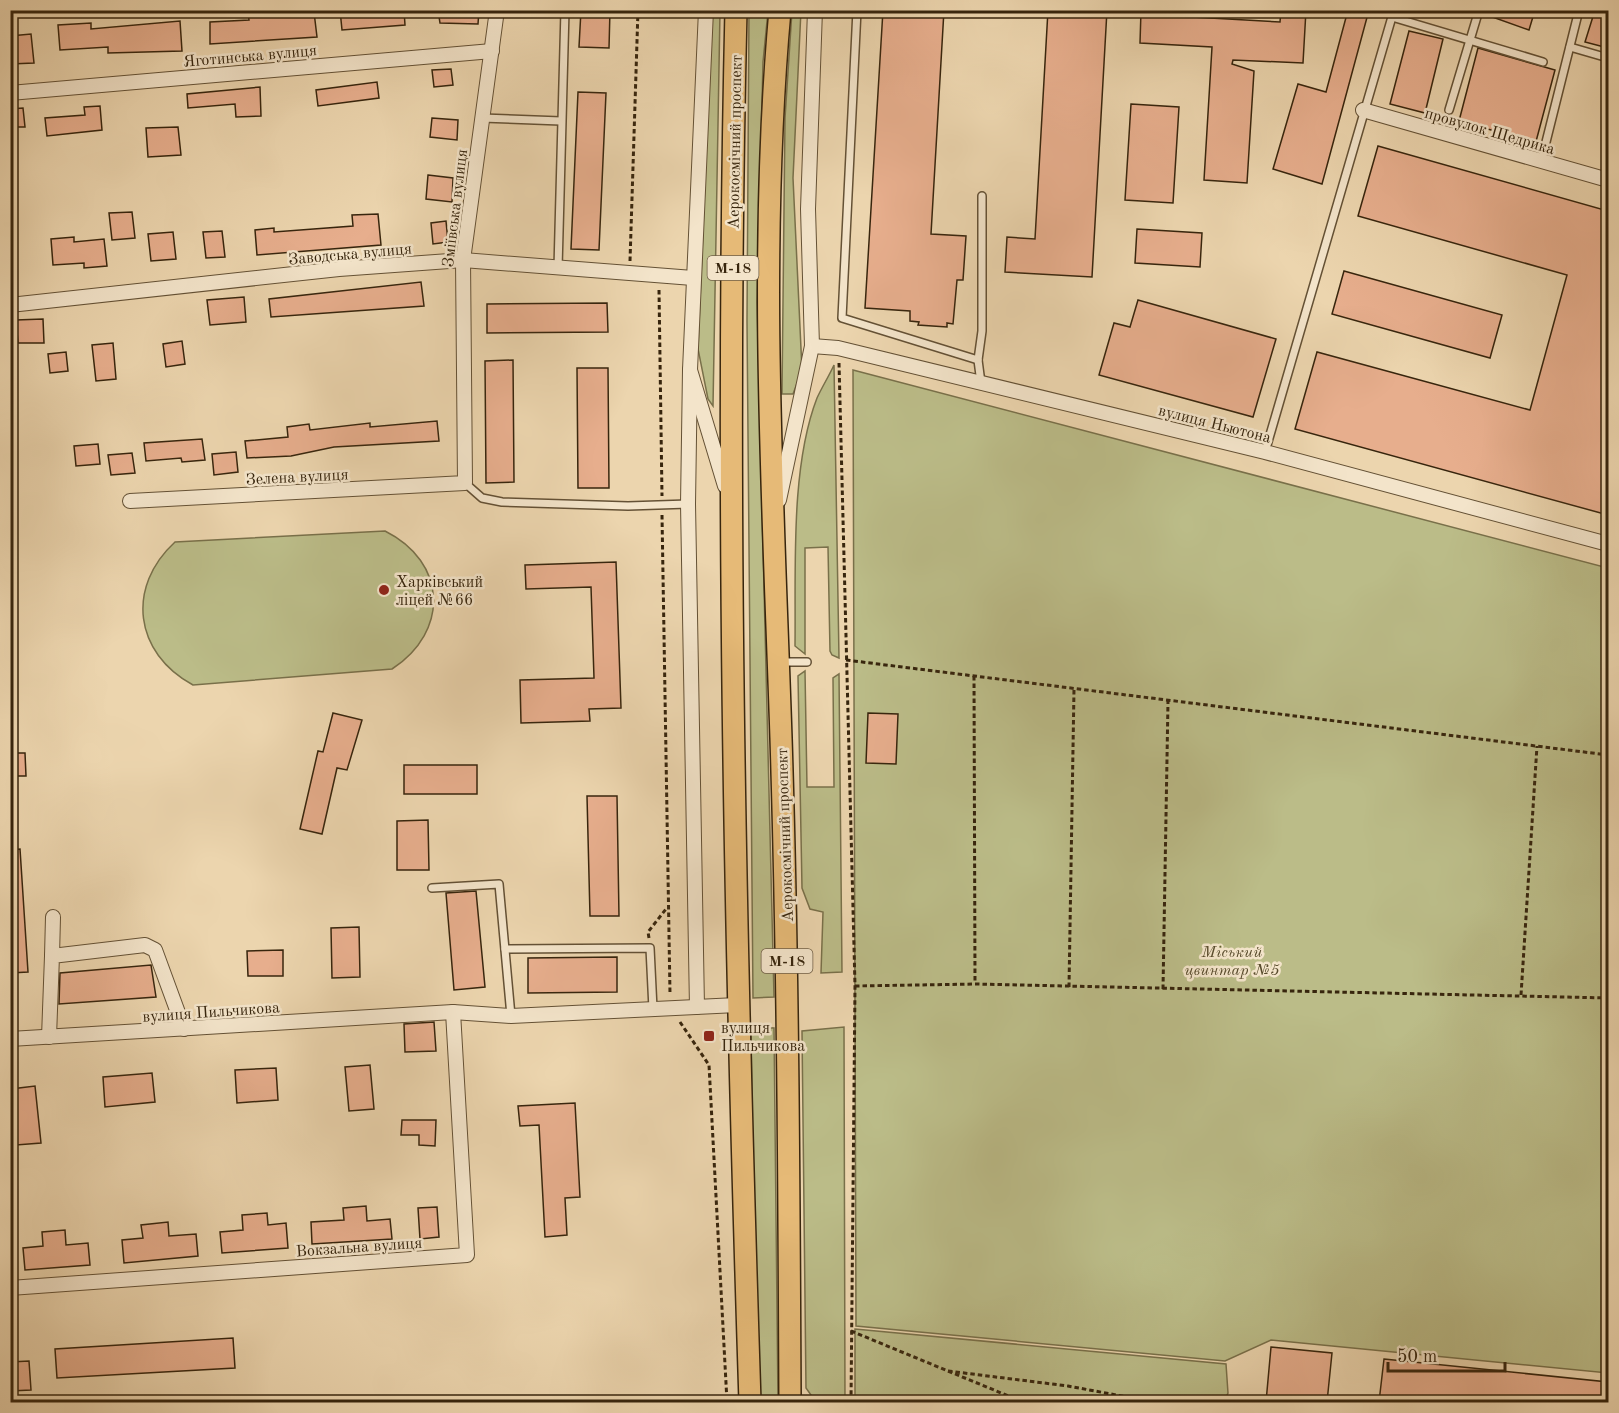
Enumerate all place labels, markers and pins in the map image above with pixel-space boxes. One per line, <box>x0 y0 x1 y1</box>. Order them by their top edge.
place label: Харківський ліцей №66 <box>396 575 483 609</box>
marker: Харківський ліцей №66 <box>377 583 391 597</box>
place label: вулиця Пильчикова <box>721 1021 805 1055</box>
marker: вулиця Пильчикова <box>702 1029 716 1043</box>

